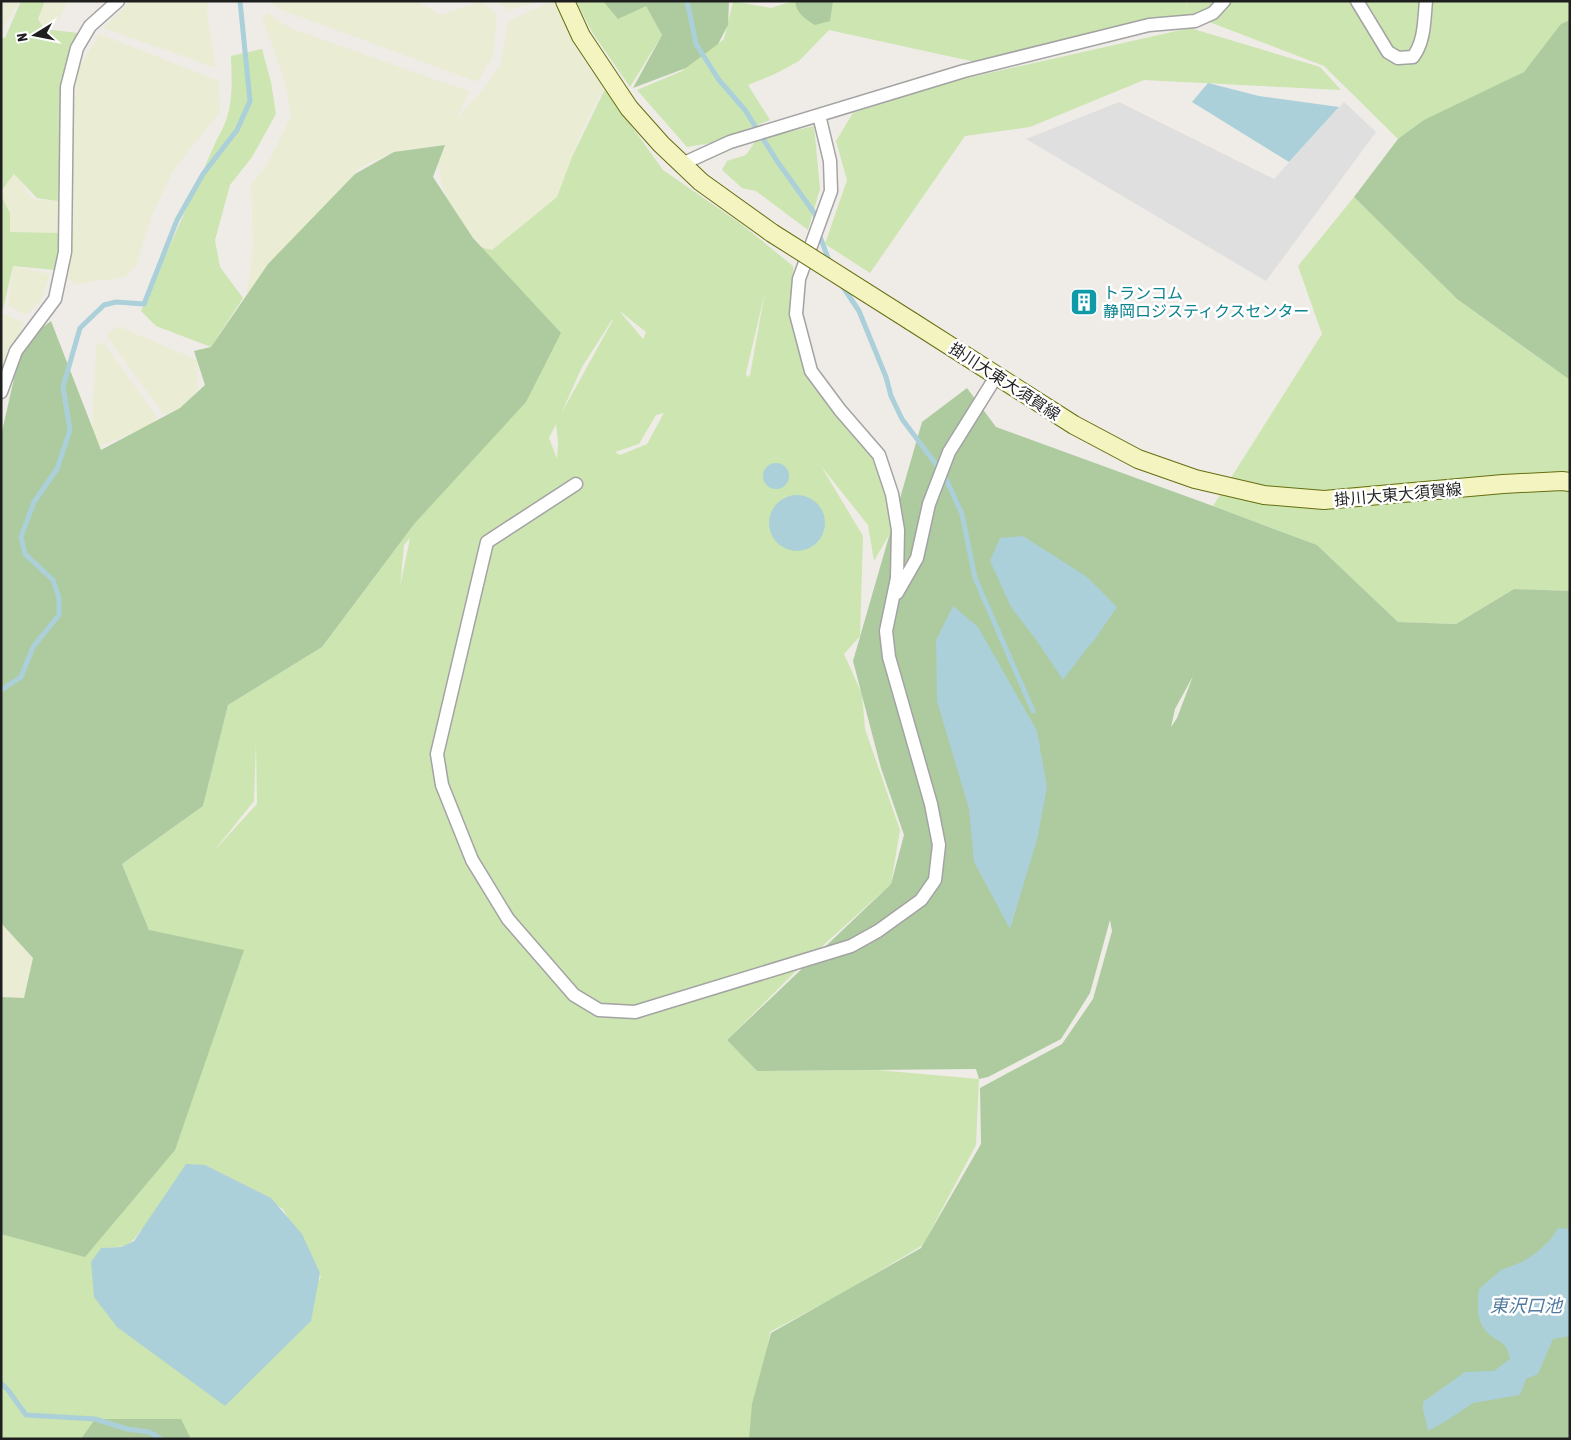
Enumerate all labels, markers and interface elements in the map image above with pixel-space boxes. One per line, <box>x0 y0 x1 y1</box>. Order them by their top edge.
north arrow <box>10 10 60 60</box>
text: N <box>14 32 31 43</box>
place label: トランコム 静岡ロジスティクスセンター <box>1103 284 1310 320</box>
building icon: トランコム 静岡ロジスティクスセンター <box>1069 287 1099 317</box>
street label: 掛川大東大須賀線 <box>946 339 1064 423</box>
street label: 掛川大東大須賀線 <box>1333 479 1463 509</box>
water label: 東沢口池 <box>1490 1295 1564 1316</box>

